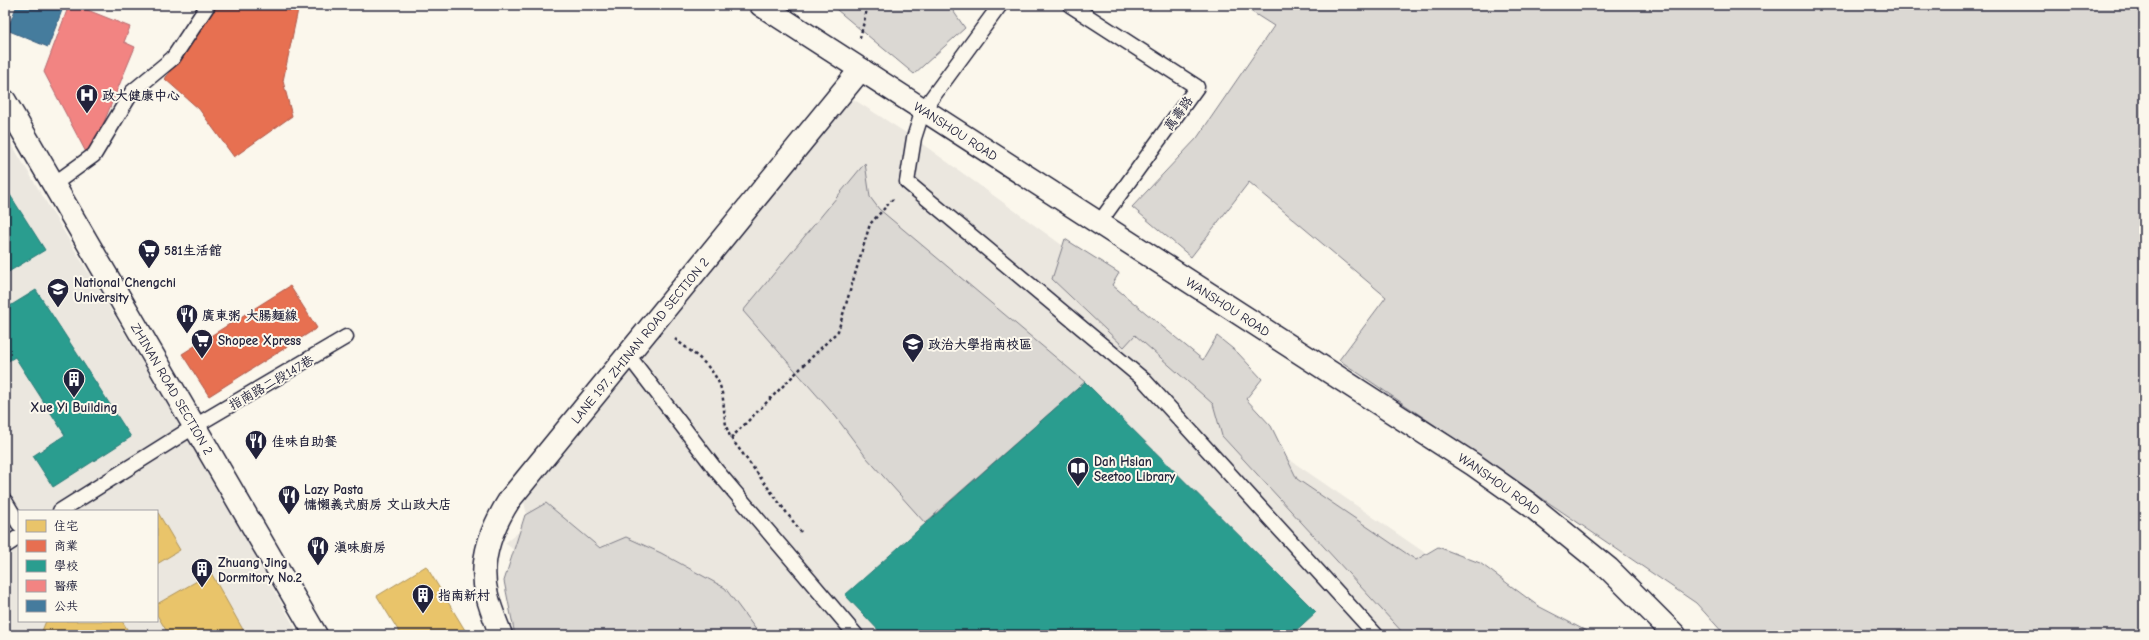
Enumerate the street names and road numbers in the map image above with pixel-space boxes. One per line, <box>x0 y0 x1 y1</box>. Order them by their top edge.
street label: 萬壽路 <box>1161 93 1196 133</box>
street label: WANSHOU ROAD <box>911 99 1000 164</box>
street label: LANE 197, ZHINAN ROAD SECTION 2 <box>568 255 712 426</box>
street label: WANSHOU ROAD <box>1183 274 1273 339</box>
street label: ZHINAN ROAD SECTION 2 <box>128 320 216 458</box>
street label: 指南路二段147巷 <box>226 352 316 413</box>
street label: WANSHOU ROAD <box>1455 450 1543 518</box>

